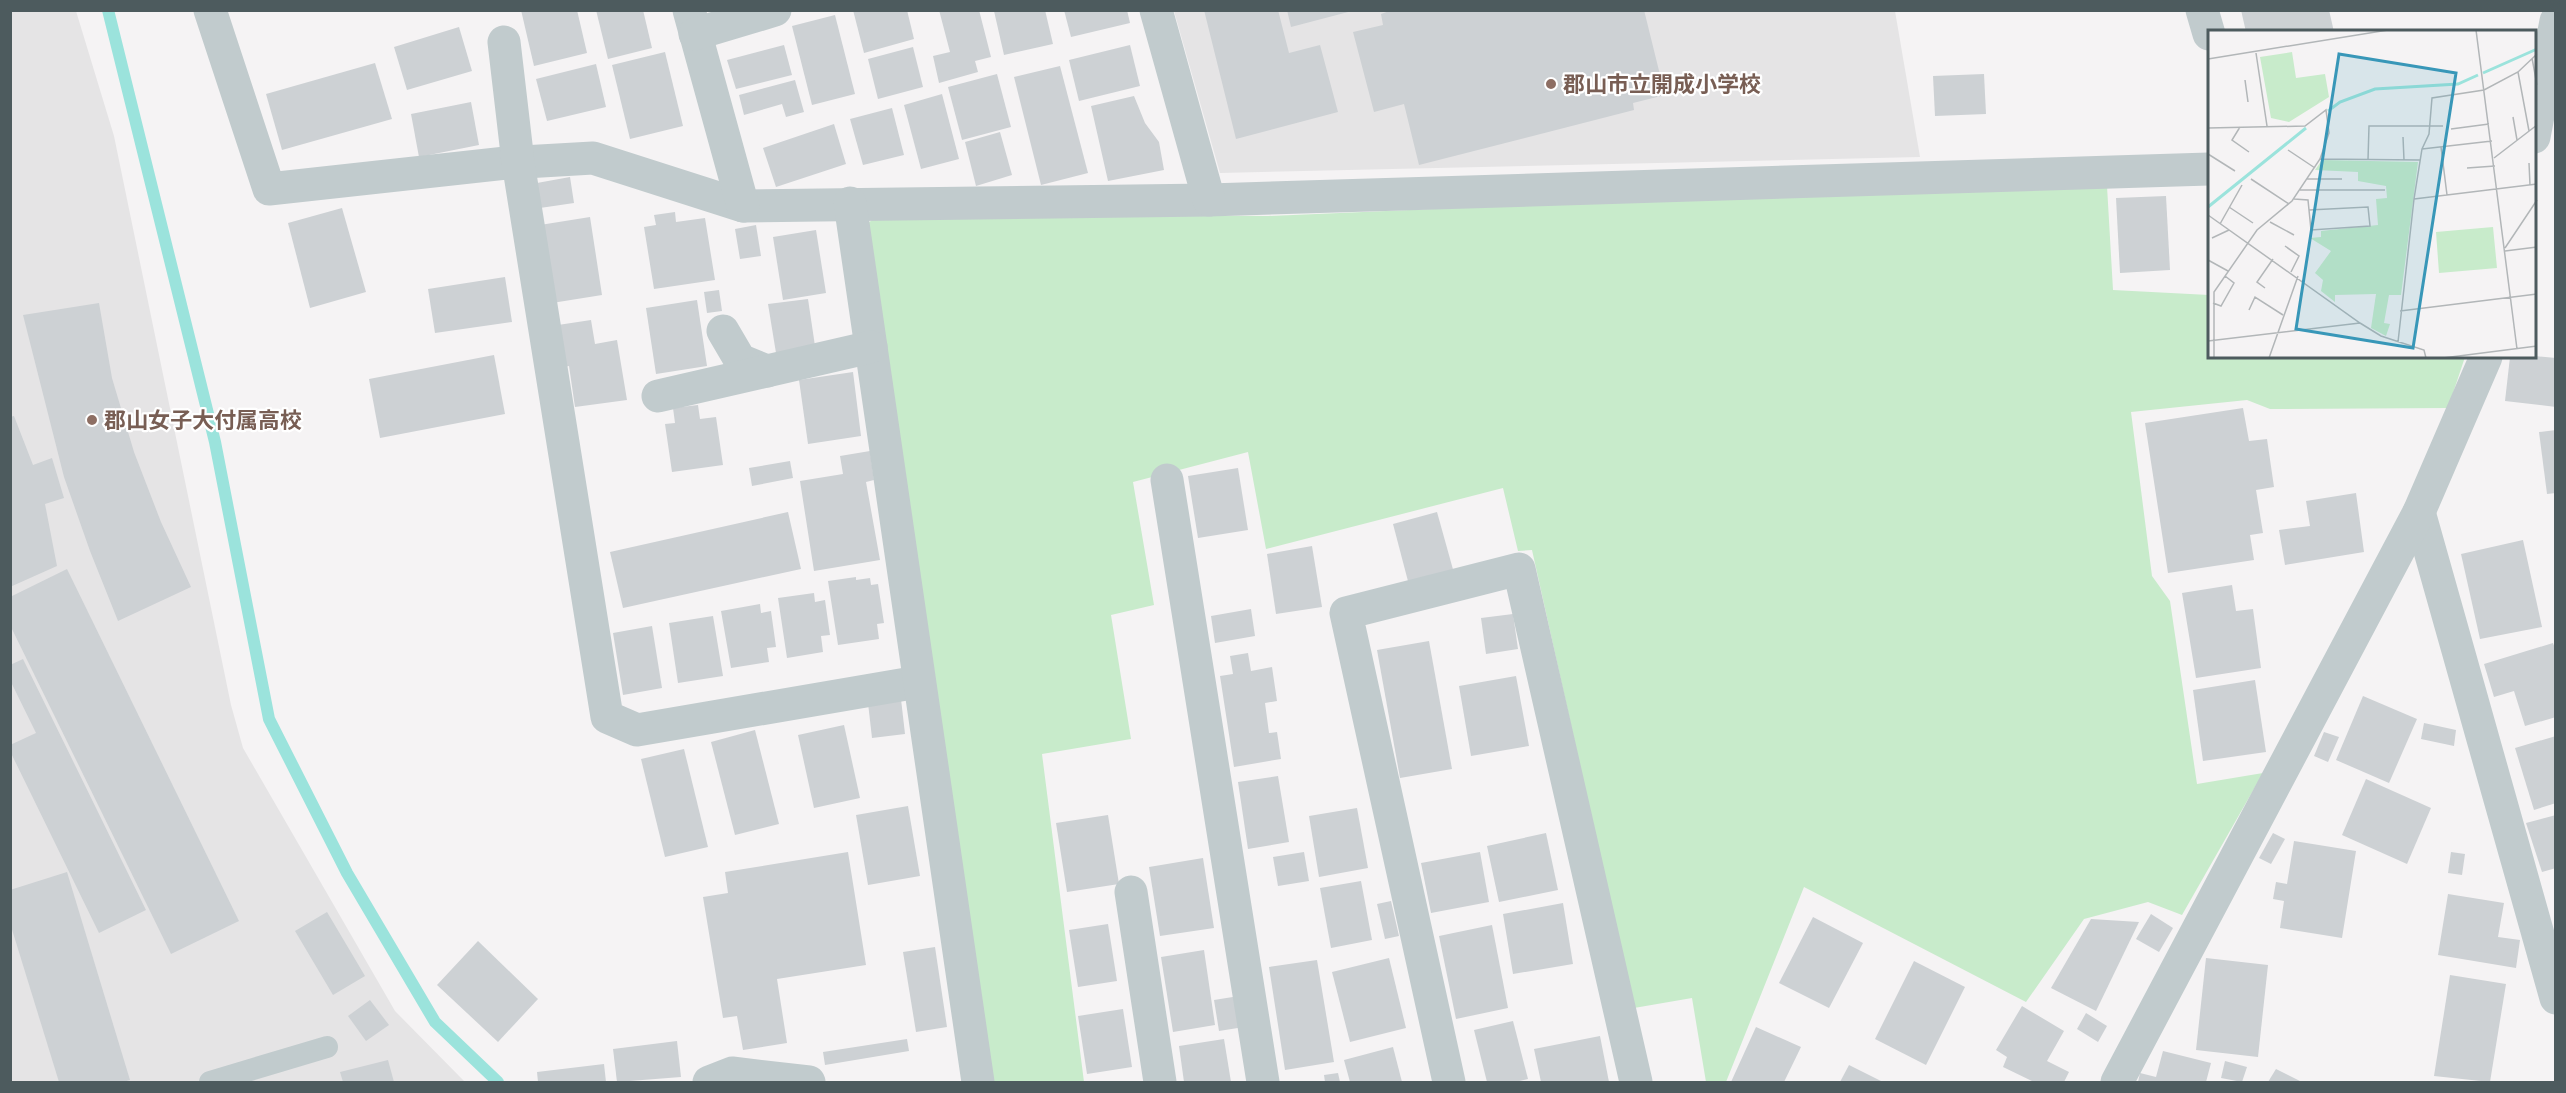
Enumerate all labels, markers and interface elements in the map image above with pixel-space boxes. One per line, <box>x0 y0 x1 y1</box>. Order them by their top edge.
inset map <box>2208 30 2536 358</box>
place label: 郡山市立開成小学校 <box>1563 70 1761 98</box>
marker: 郡山市立開成小学校 <box>1544 77 1558 91</box>
place label: 郡山女子大付属高校 <box>104 406 302 434</box>
marker: 郡山女子大付属高校 <box>85 413 99 427</box>

